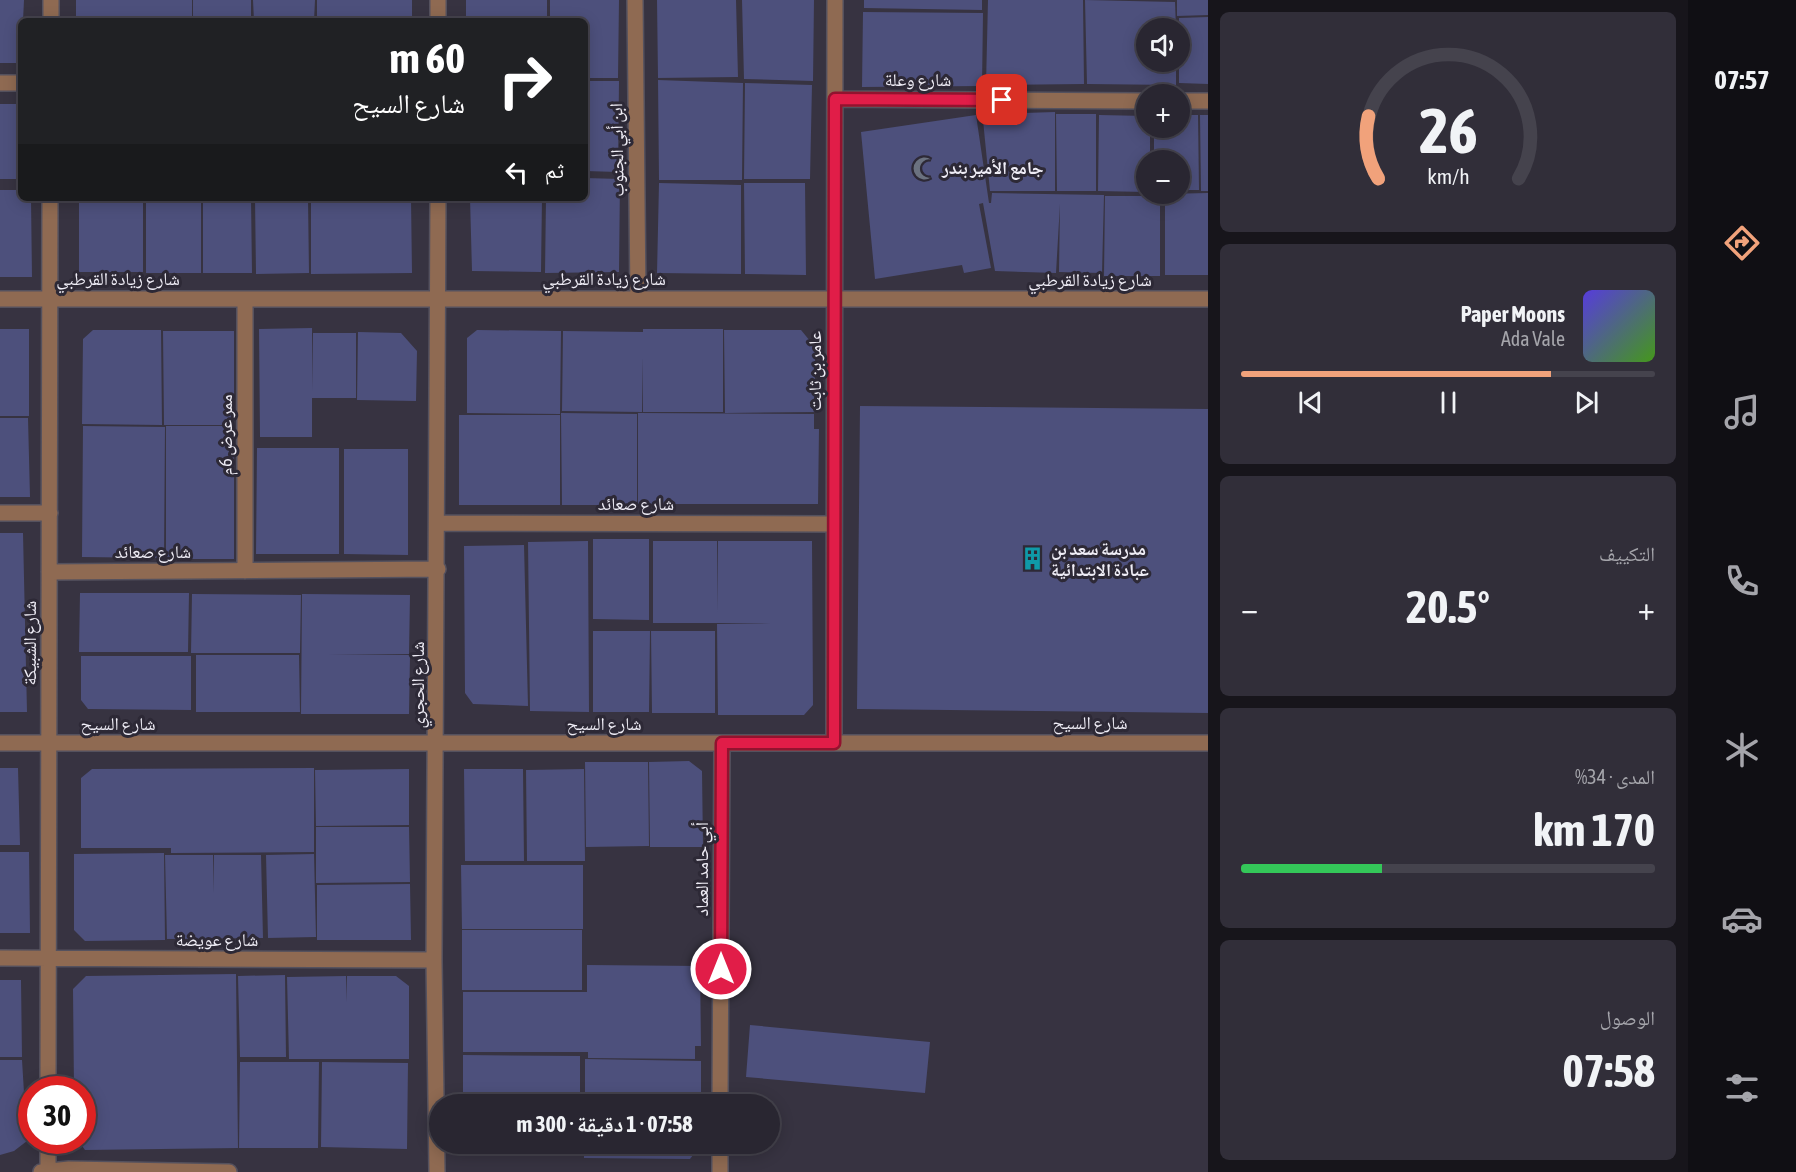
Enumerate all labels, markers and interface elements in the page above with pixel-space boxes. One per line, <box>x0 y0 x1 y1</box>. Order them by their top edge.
map controls <box>1136 18 1190 204</box>
button: sound <box>1136 18 1190 72</box>
text: 60 m <box>390 34 465 82</box>
icon: right <box>486 42 564 120</box>
text: 07:57 <box>1714 64 1770 95</box>
street label: شارع وعلة <box>885 69 951 91</box>
pin <box>976 74 1027 125</box>
icon: arrive <box>985 83 1018 116</box>
button: + <box>1136 84 1190 138</box>
text: شارع السيح <box>352 88 465 119</box>
text: 26 <box>1419 95 1477 166</box>
street label: ابن أبي الجنوب <box>605 103 632 197</box>
button: − <box>1136 150 1190 204</box>
mosque icon: جامع الأمير بندر <box>911 155 937 181</box>
icon: left <box>500 156 533 189</box>
text: ثم <box>545 157 564 183</box>
place label: جامع الأمير بندر <box>941 157 1044 180</box>
text: km/h <box>1427 164 1469 189</box>
icon: directions <box>1721 222 1763 264</box>
street label: شارع زيادة القرطبي <box>56 268 180 294</box>
street label: شارع زيادة القرطبي <box>542 268 666 294</box>
street label: شارع زيادة القرطبي <box>1028 269 1152 295</box>
text: Paper Moons <box>1461 301 1565 327</box>
text: Ada Vale <box>1501 327 1565 350</box>
street label: عامر بن ثابت <box>804 331 826 411</box>
icon: previous <box>1294 386 1327 419</box>
icon: pause <box>1432 386 1465 419</box>
icon: next <box>1570 386 1603 419</box>
icon: music <box>1721 391 1763 433</box>
street label: ممر عرض 6م <box>215 394 238 476</box>
street label: شارع صعائد <box>598 493 674 515</box>
place label: مدرسة سعد بن عبادة الابتدائية <box>1051 538 1149 581</box>
street label: شارع صعائد <box>115 541 191 563</box>
text: التكييف <box>1599 542 1655 565</box>
building icon: مدرسة سعد بن عبادة الابتدائية <box>1020 546 1046 572</box>
icon: phone <box>1721 560 1763 602</box>
text: 20.5° <box>1406 581 1490 633</box>
text: − <box>1241 589 1258 627</box>
text: + <box>1638 589 1655 627</box>
street label: شارع الشبيكة <box>19 601 41 685</box>
street label: شارع الحجري <box>407 641 433 729</box>
street label: شارع السيح <box>1052 712 1128 735</box>
street label: شارع السيح <box>80 713 156 736</box>
street label: شارع السيح <box>566 713 642 736</box>
icon: climate <box>1721 729 1763 771</box>
text: المدى · 34% <box>1575 765 1655 788</box>
text: 170 km <box>1533 804 1655 856</box>
street label: أبي حامد العماد <box>691 822 717 916</box>
icon: car <box>1721 898 1763 940</box>
street label: شارع عويضة <box>176 929 258 951</box>
position arrow <box>689 937 753 1001</box>
text: الوصول <box>1600 1006 1655 1029</box>
text: 07:58 <box>1562 1045 1655 1097</box>
icon: filters <box>1721 1067 1763 1109</box>
speed limit sign: 30 <box>18 1076 96 1154</box>
text: 07:58 · 1 دقيقة · 300 m <box>516 1111 693 1137</box>

